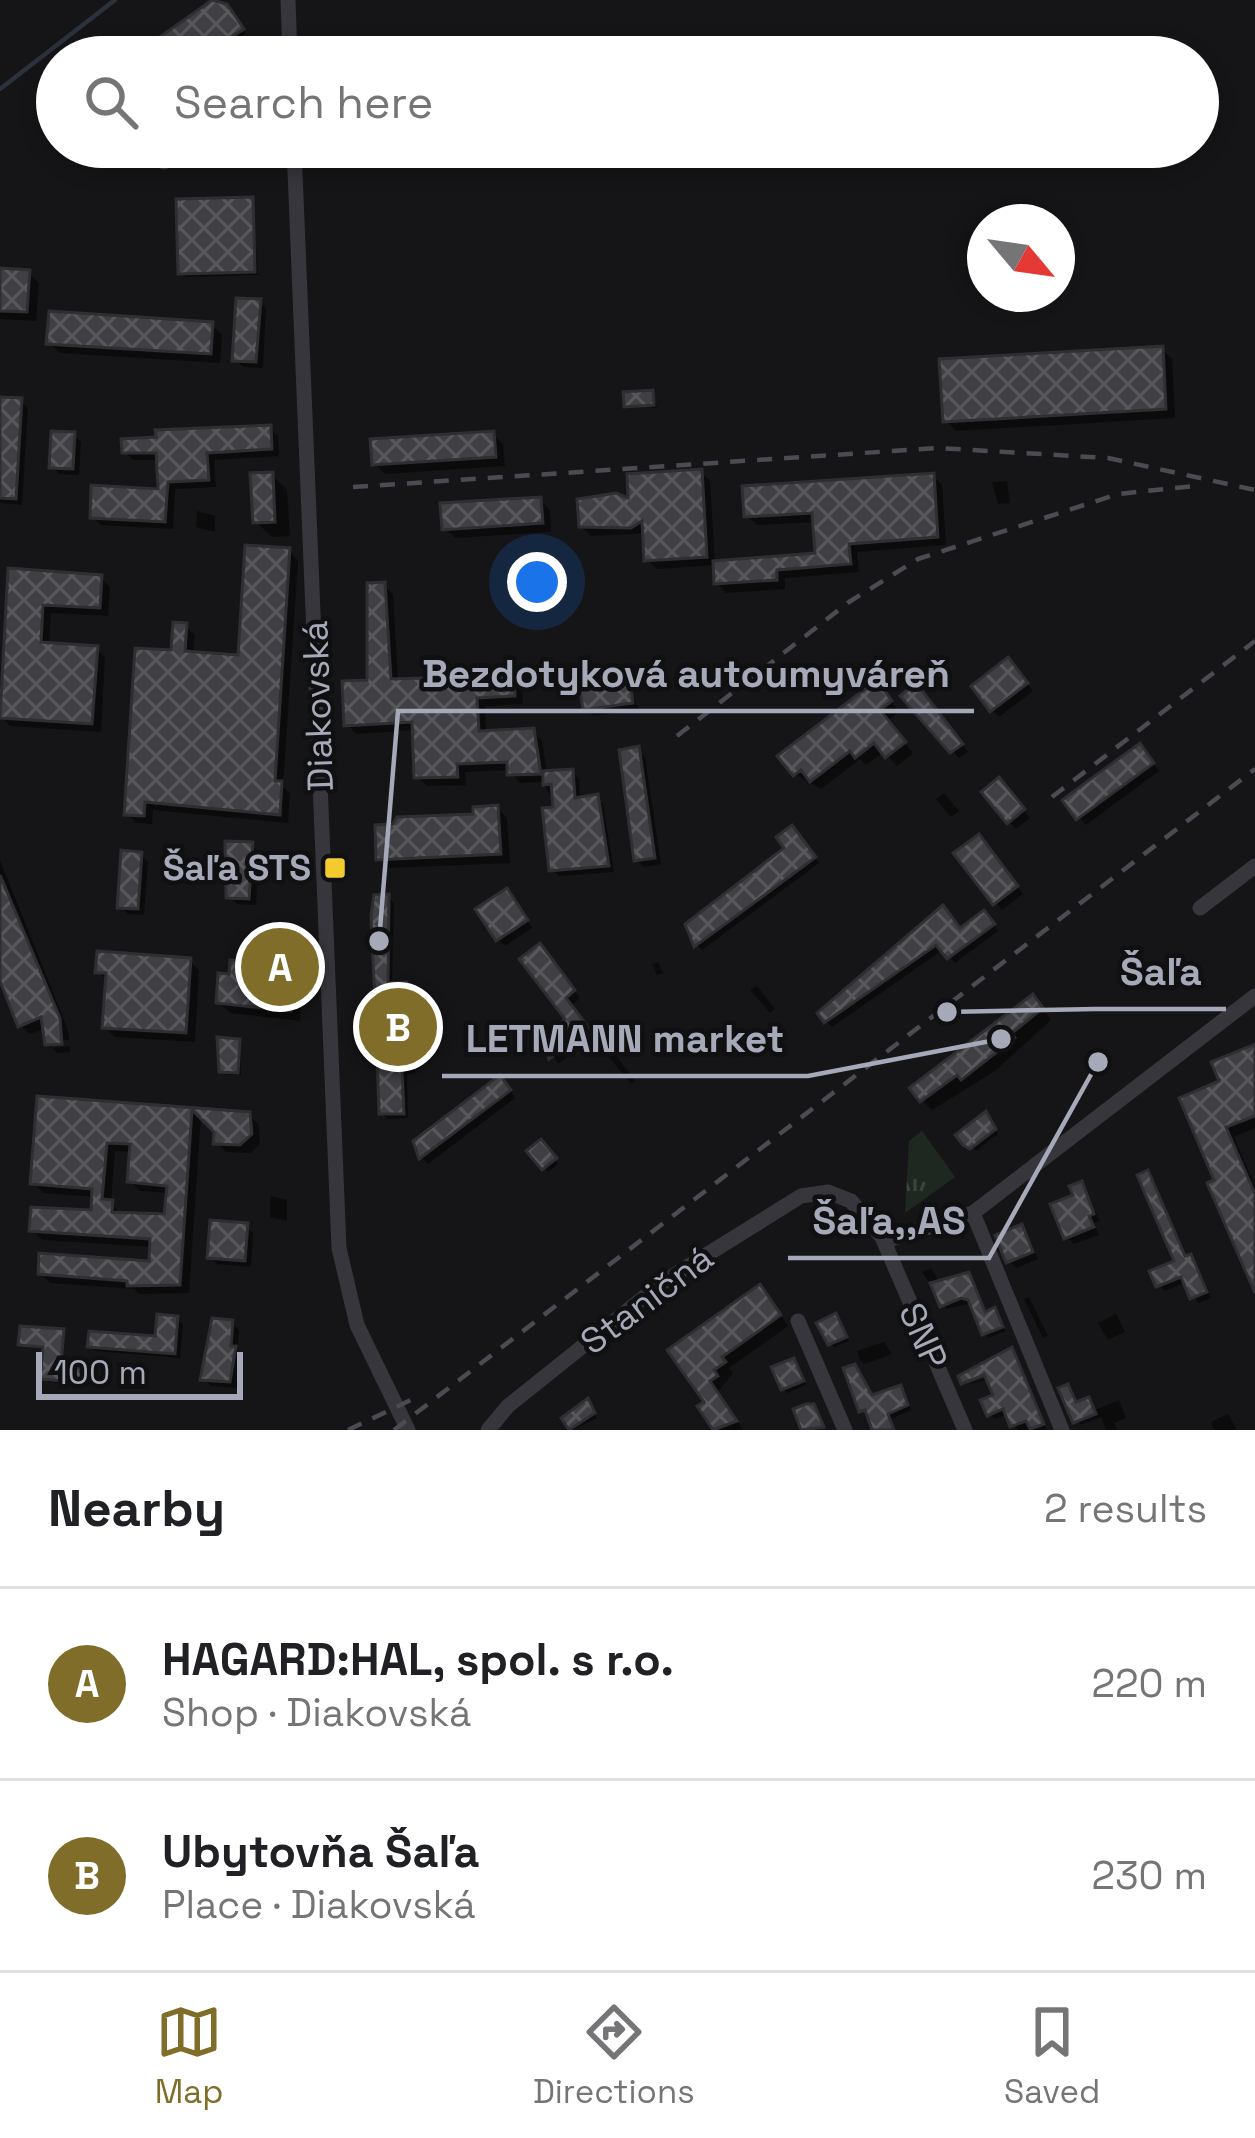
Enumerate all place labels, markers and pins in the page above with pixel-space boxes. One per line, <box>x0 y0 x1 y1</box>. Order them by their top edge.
callout: Bezdotyková autoumyváreň <box>398 636 974 711</box>
place label: Šaľa STS <box>163 845 311 891</box>
marker: Šaľa STS <box>322 855 348 881</box>
pin: A <box>241 922 319 1012</box>
callout: Šaľa <box>1096 934 1226 1009</box>
pin: B <box>359 982 437 1072</box>
callout: LETMANN market <box>442 1001 808 1076</box>
callout: Šaľa,,AS <box>788 1183 989 1258</box>

